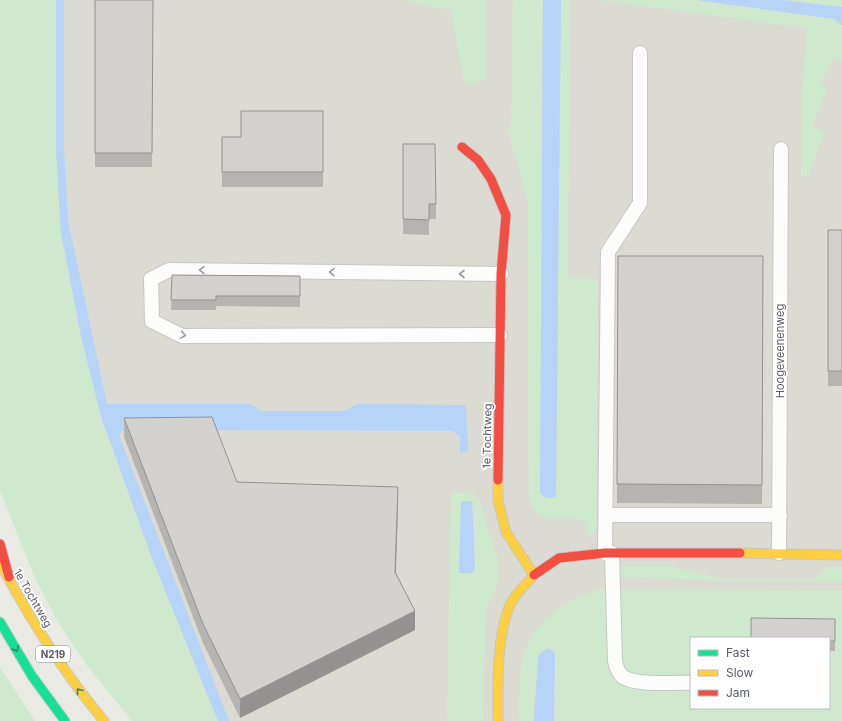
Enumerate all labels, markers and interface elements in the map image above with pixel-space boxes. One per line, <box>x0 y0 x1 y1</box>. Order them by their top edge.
one-way arrow <box>199 266 205 274</box>
one-way arrow <box>329 268 335 276</box>
one-way arrow <box>459 270 465 278</box>
street label: Hoogeveenenweg <box>773 304 787 398</box>
one-way arrow <box>180 330 187 339</box>
street label: 1e Tochtweg <box>479 403 495 469</box>
street label: 1e Tochtweg <box>11 566 55 630</box>
legend <box>690 637 830 709</box>
one-way arrow <box>11 645 19 652</box>
text: Fast <box>726 645 750 660</box>
road number: N219 <box>36 646 70 662</box>
text: Slow <box>726 665 754 680</box>
text: Jam <box>726 685 750 700</box>
one-way arrow <box>77 688 84 695</box>

